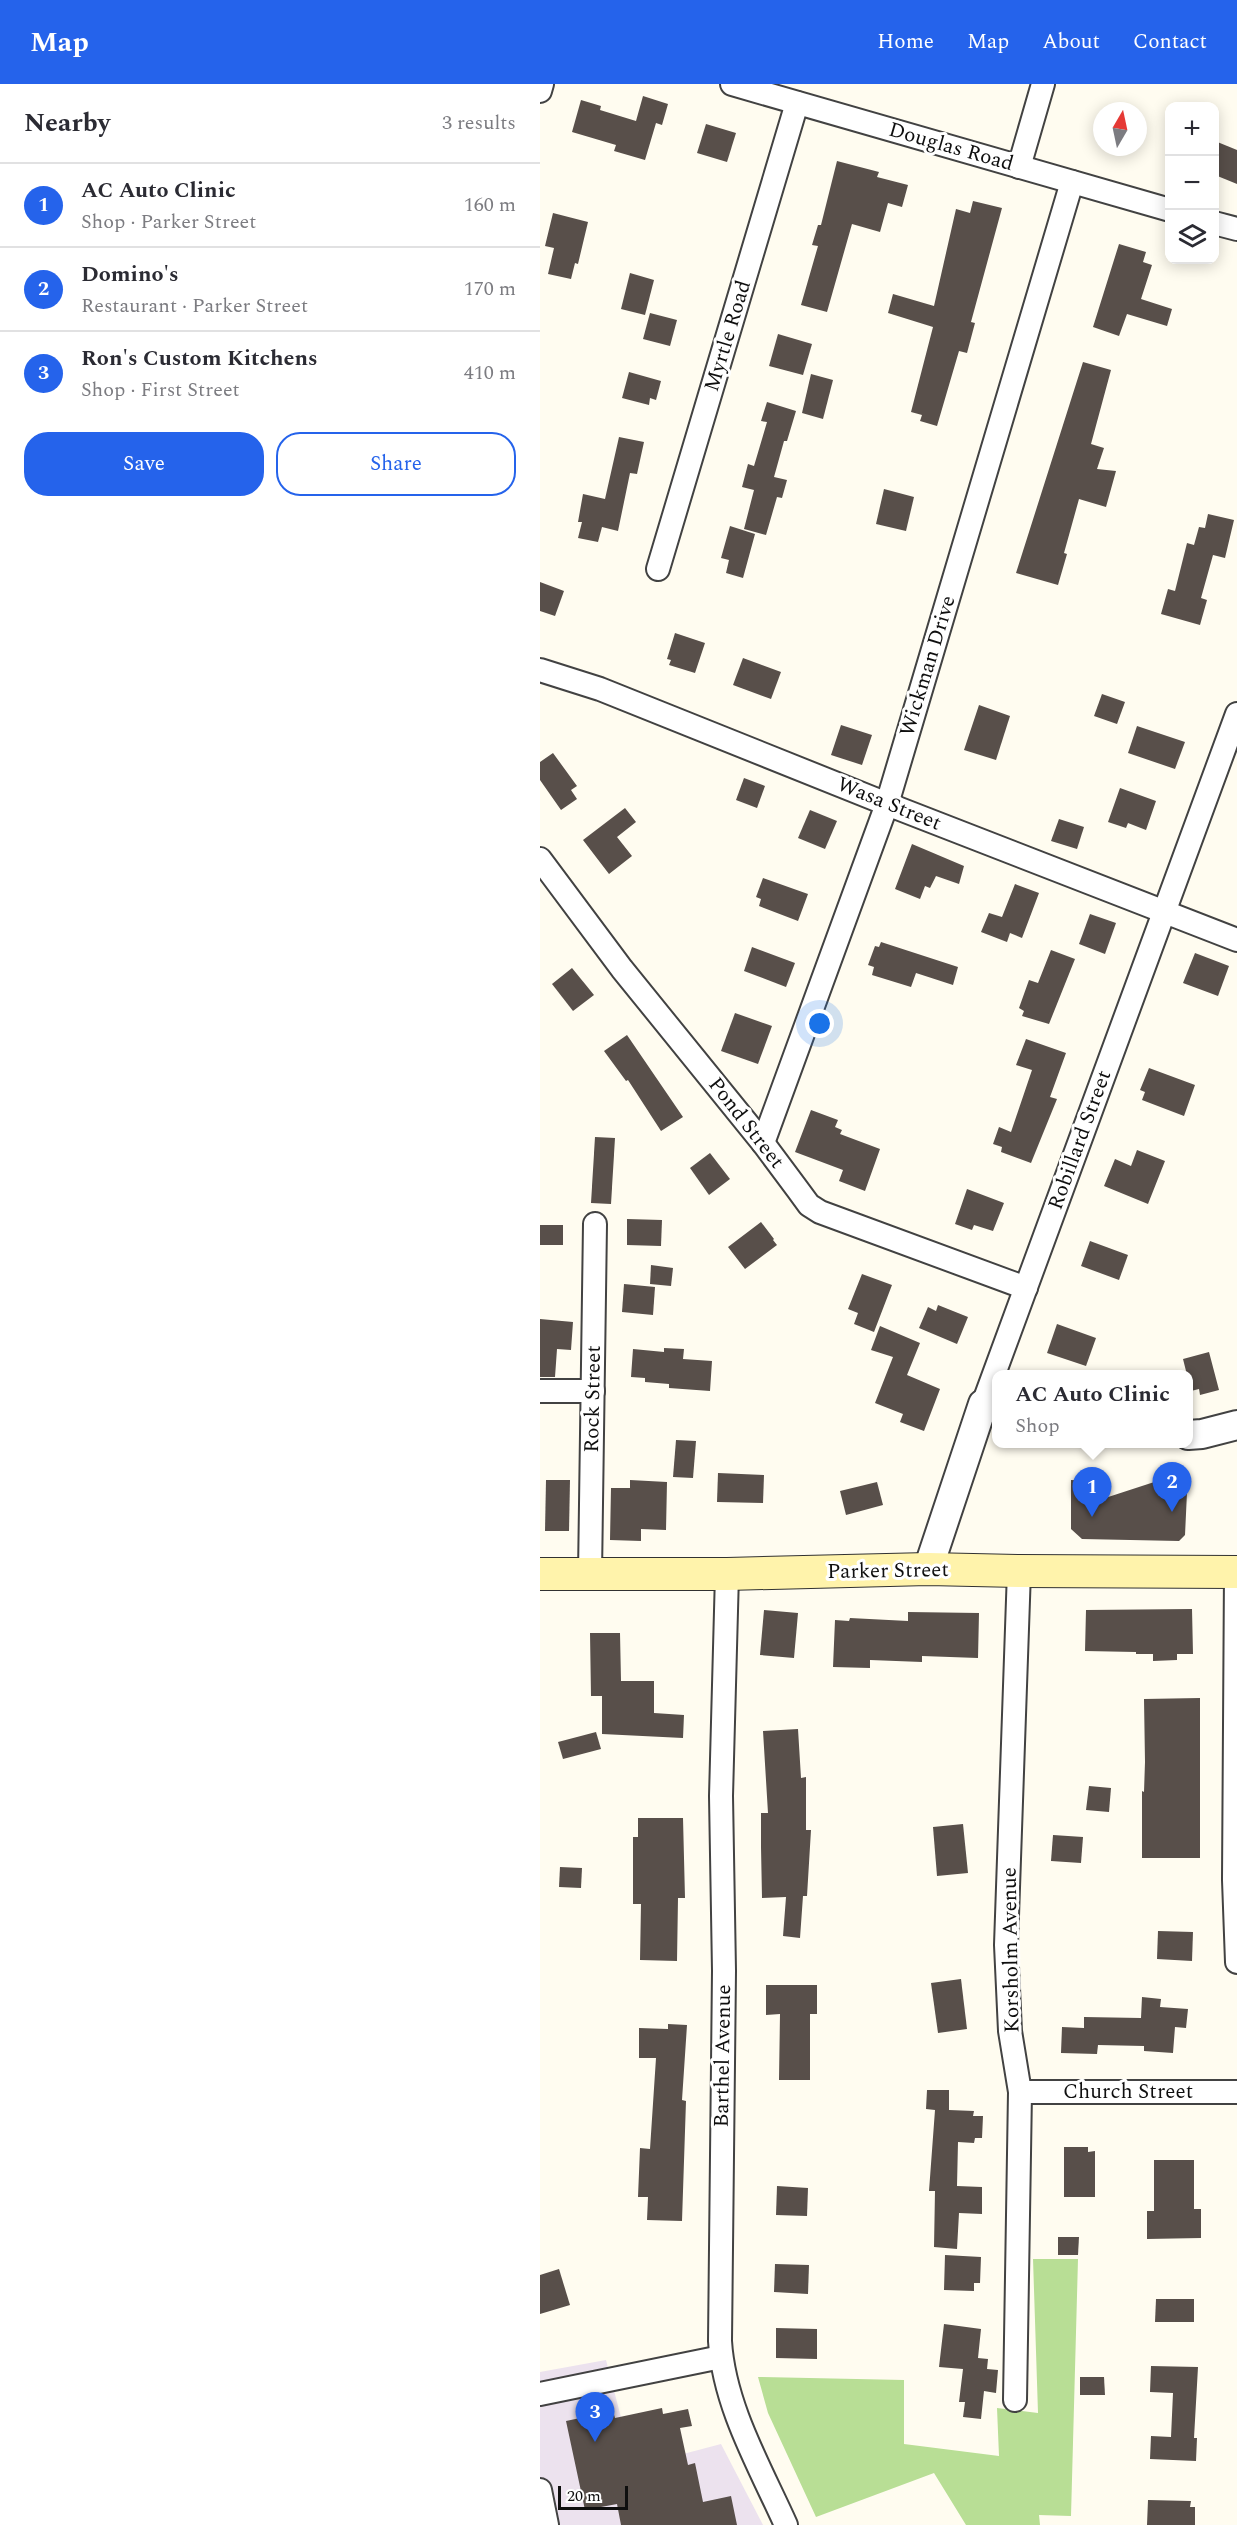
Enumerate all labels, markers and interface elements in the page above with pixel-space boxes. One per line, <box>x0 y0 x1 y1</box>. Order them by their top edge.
text: Map <box>30 21 89 64</box>
text: Home <box>877 26 934 58</box>
text: Map <box>967 26 1009 58</box>
text: About <box>1042 26 1100 58</box>
text: Contact <box>1133 26 1207 58</box>
north arrow <box>1093 102 1147 156</box>
map controls <box>1165 102 1219 264</box>
button: + <box>1165 102 1219 156</box>
text: Nearby <box>24 103 110 143</box>
text: 3 results <box>442 108 516 138</box>
street label: Douglas Road <box>885 114 1017 180</box>
button: − <box>1165 156 1219 210</box>
text: AC Auto Clinic <box>81 174 236 207</box>
text: 1 <box>38 190 49 220</box>
text: 160 m <box>464 190 516 220</box>
text: Shop · Parker Street <box>81 207 256 237</box>
button: layers <box>1165 210 1219 264</box>
text: Domino's <box>81 258 179 291</box>
text: 2 <box>38 274 49 304</box>
text: 170 m <box>464 274 516 304</box>
street label: Myrtle Road <box>696 276 760 396</box>
text: Restaurant · Parker Street <box>81 291 308 321</box>
text: Ron's Custom Kitchens <box>81 342 318 375</box>
text: 3 <box>38 358 49 388</box>
text: 410 m <box>464 358 516 388</box>
text: Shop · First Street <box>81 375 240 405</box>
button: Save <box>24 432 264 496</box>
button: Share <box>276 432 516 496</box>
street label: Wickman Drive <box>891 592 965 740</box>
street label: Wasa Street <box>832 769 946 839</box>
your location <box>805 1009 834 1038</box>
street label: Robillard Street <box>1040 1066 1120 1214</box>
street label: Pond Street <box>700 1070 792 1176</box>
street label: Rock Street <box>576 1345 610 1453</box>
popup <box>992 1370 1193 1448</box>
text: AC Auto Clinic <box>1015 1378 1170 1411</box>
text: Shop <box>1015 1411 1060 1441</box>
pin: 2 <box>1152 1462 1192 1512</box>
pin: 1 <box>1072 1468 1112 1517</box>
street label: Parker Street <box>827 1554 949 1588</box>
street label: Korsholm Avenue <box>994 1867 1028 2033</box>
street label: Barthel Avenue <box>706 1984 740 2128</box>
street label: Church Street <box>1063 2076 1193 2108</box>
pin: 3 <box>576 2392 614 2442</box>
scale bar <box>558 2483 628 2510</box>
text: 20 m <box>567 2484 601 2508</box>

